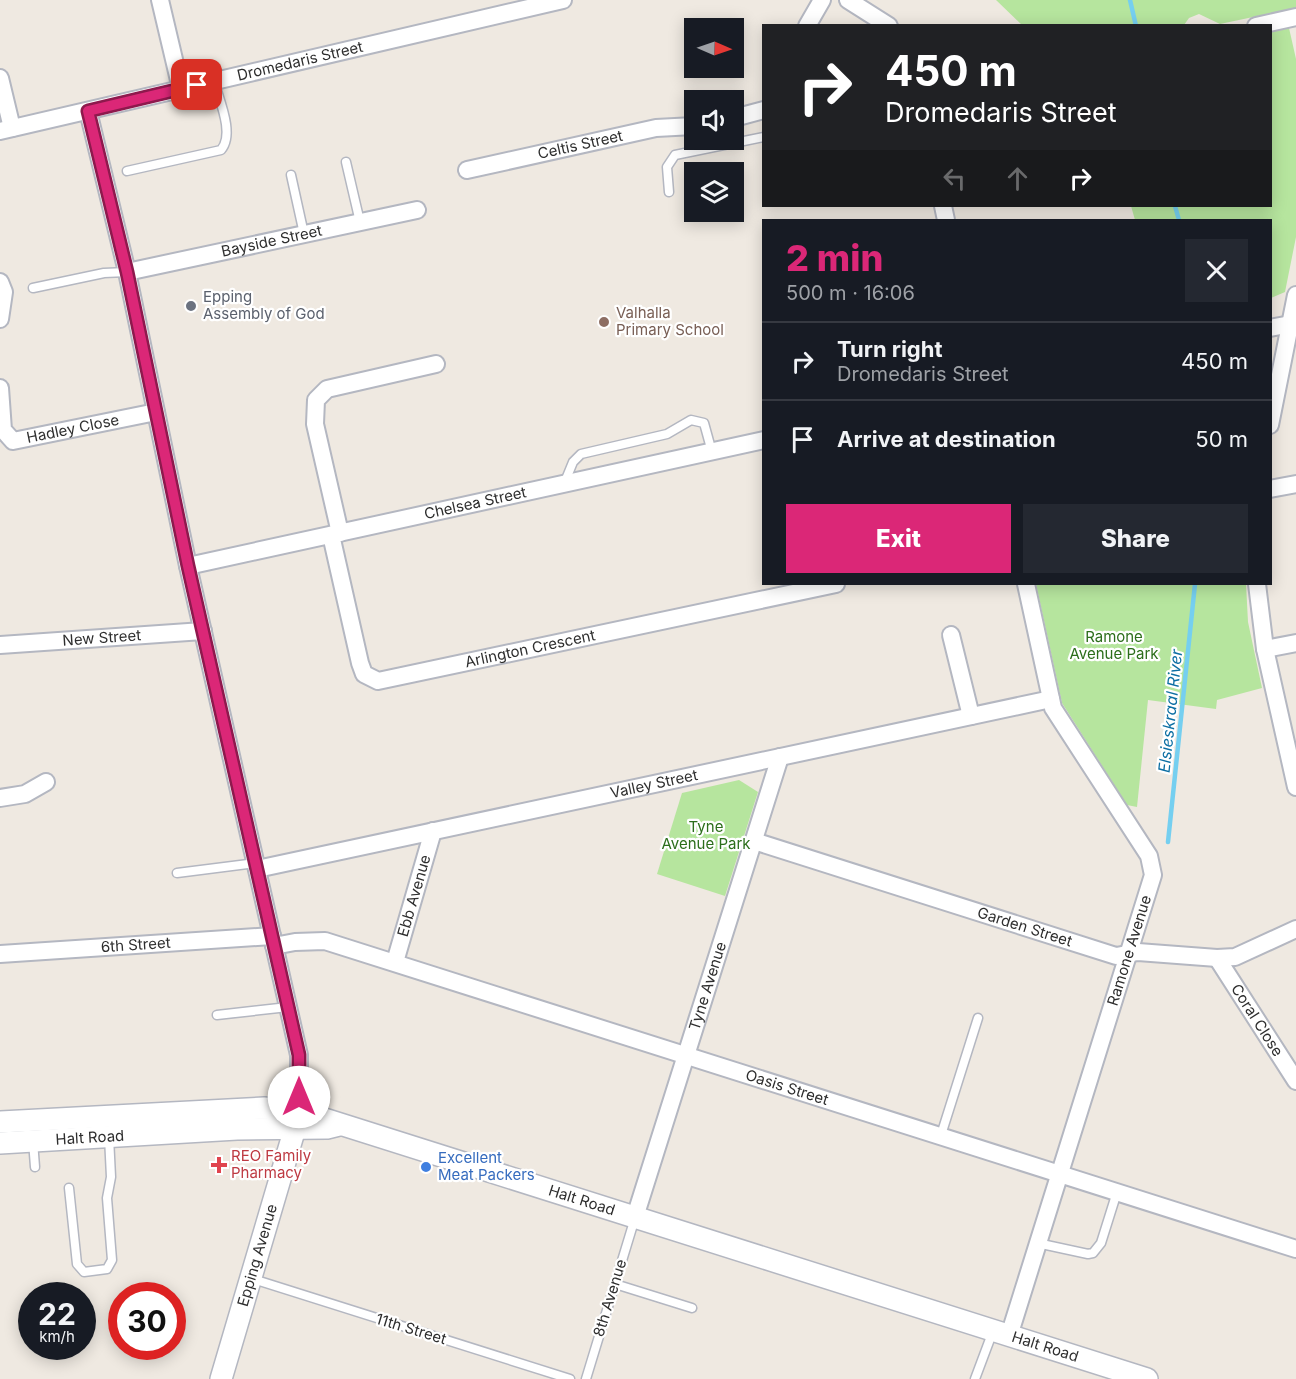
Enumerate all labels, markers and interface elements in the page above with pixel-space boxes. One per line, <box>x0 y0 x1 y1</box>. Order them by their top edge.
north arrow <box>684 18 744 78</box>
map controls <box>684 18 744 222</box>
street label: Dromedaris Street <box>235 37 365 85</box>
text: 450 m <box>885 45 1017 96</box>
icon: right <box>786 48 864 126</box>
pin <box>171 59 222 110</box>
icon: arrive <box>180 68 213 101</box>
button: sound <box>684 90 744 150</box>
text: Dromedaris Street <box>885 96 1117 129</box>
street label: Celtis Street <box>536 126 625 163</box>
button: layers <box>684 162 744 222</box>
icon: left <box>938 162 971 195</box>
icon: ahead <box>1001 162 1034 195</box>
icon: right <box>1064 162 1097 195</box>
street label: Bayside Street <box>219 221 324 261</box>
text: 2 min <box>786 236 883 280</box>
button: close <box>1185 239 1248 302</box>
text: 500 m · 16:06 <box>786 281 915 305</box>
place label: Epping Assembly of God <box>203 287 325 323</box>
marker: Epping Assembly of God <box>184 299 198 313</box>
place label: Valhalla Primary School <box>616 303 724 339</box>
marker: Valhalla Primary School <box>597 315 611 329</box>
text: Turn right <box>837 336 943 362</box>
icon: right <box>786 345 819 378</box>
text: 450 m <box>1181 348 1248 374</box>
text: Dromedaris Street <box>837 362 1009 386</box>
street label: Hadley Close <box>25 410 121 447</box>
icon: arrive <box>786 423 819 456</box>
text: Arrive at destination <box>837 426 1056 452</box>
text: 50 m <box>1195 426 1248 452</box>
street label: Chelsea Street <box>422 482 528 523</box>
button: Exit <box>786 504 1011 573</box>
button: Share <box>1023 504 1248 573</box>
street label: New Street <box>62 625 142 650</box>
street label: Arlington Crescent <box>463 625 597 671</box>
park label: Ramone Avenue Park <box>1069 627 1159 663</box>
water label: Elsieskraal River <box>1154 647 1187 774</box>
street label: Valley Street <box>608 765 699 802</box>
park label: Tyne Avenue Park <box>661 817 751 853</box>
street label: Ebb Avenue <box>393 852 435 939</box>
street label: Ramone Avenue <box>1103 893 1155 1008</box>
street label: Garden Street <box>975 903 1075 950</box>
street label: 6th Street <box>100 933 171 956</box>
street label: Tyne Avenue <box>684 939 730 1033</box>
street label: Coral Close <box>1227 980 1288 1060</box>
position arrow <box>267 1065 331 1129</box>
street label: Oasis Street <box>743 1065 831 1109</box>
street label: Halt Road <box>55 1126 125 1149</box>
place label: REO Family Pharmacy <box>231 1146 312 1182</box>
place label: Excellent Meat Packers <box>438 1148 535 1184</box>
marker: REO Family Pharmacy <box>212 1158 226 1172</box>
marker: Excellent Meat Packers <box>419 1160 433 1174</box>
street label: Halt Road <box>546 1180 618 1219</box>
street label: Epping Avenue <box>233 1202 281 1309</box>
street label: 8th Avenue <box>589 1257 630 1339</box>
speed limit sign: 30 <box>108 1282 186 1360</box>
text: 22 <box>38 1296 76 1332</box>
street label: 11th Street <box>374 1309 449 1348</box>
text: km/h <box>39 1327 75 1346</box>
street label: Halt Road <box>1010 1327 1081 1366</box>

